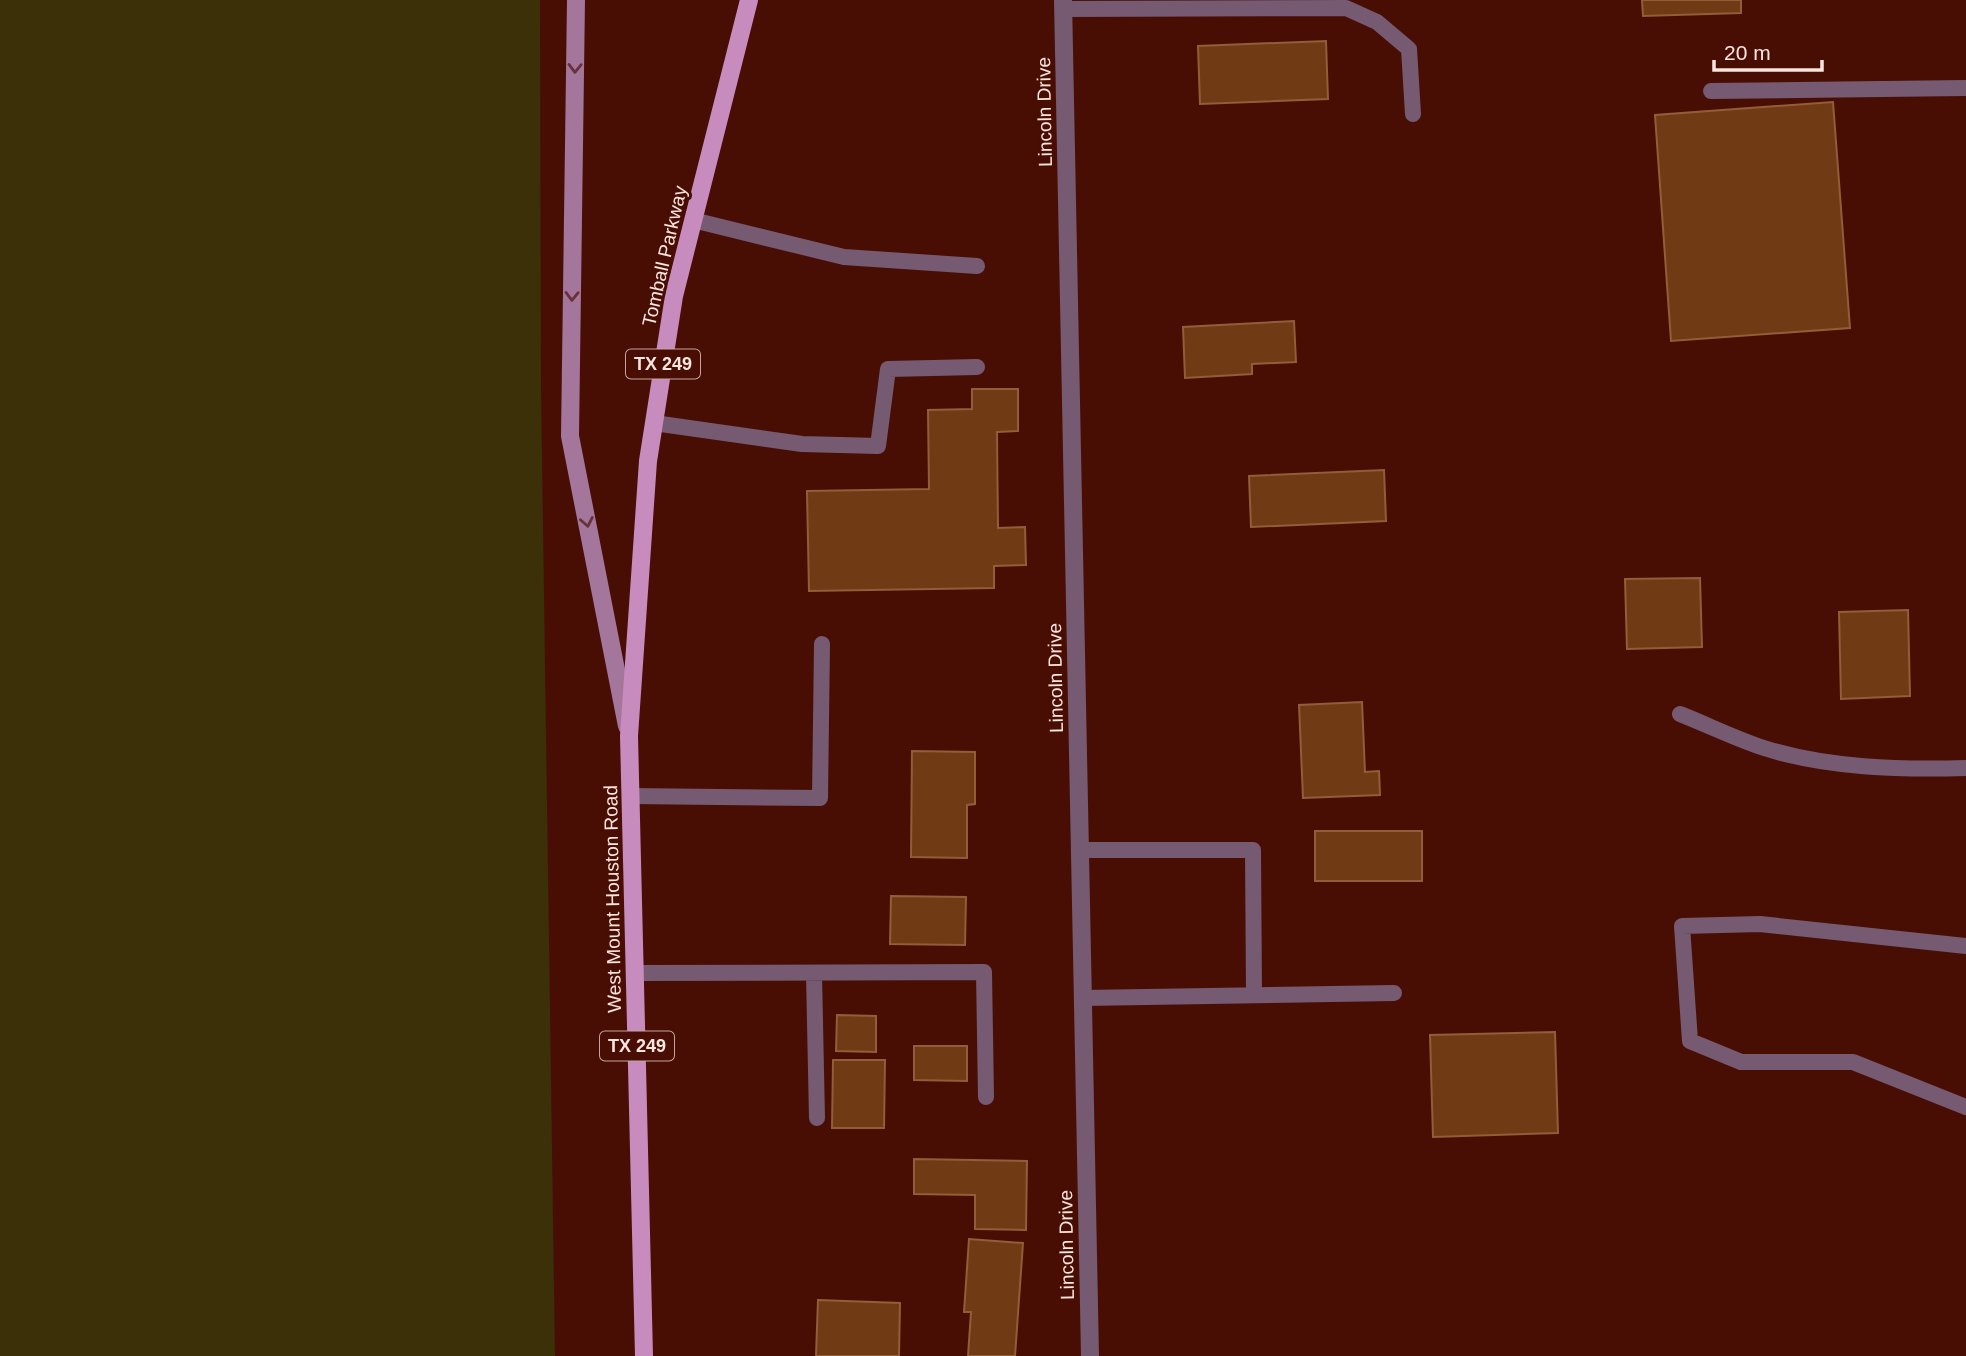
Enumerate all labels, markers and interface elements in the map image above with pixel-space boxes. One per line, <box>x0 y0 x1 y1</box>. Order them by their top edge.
scale bar <box>1714 28 1822 72</box>
text: 20 m <box>1724 41 1771 64</box>
street label: Lincoln Drive <box>1033 57 1056 167</box>
one-way arrow <box>567 63 583 74</box>
street label: Tomball Parkway <box>638 183 691 328</box>
one-way arrow <box>564 291 580 301</box>
road number: TX 249 <box>626 350 700 378</box>
one-way arrow <box>579 516 594 528</box>
street label: Lincoln Drive <box>1044 623 1067 733</box>
street label: West Mount Houston Road <box>600 785 625 1013</box>
road number: TX 249 <box>600 1031 674 1060</box>
street label: Lincoln Drive <box>1055 1190 1078 1300</box>

